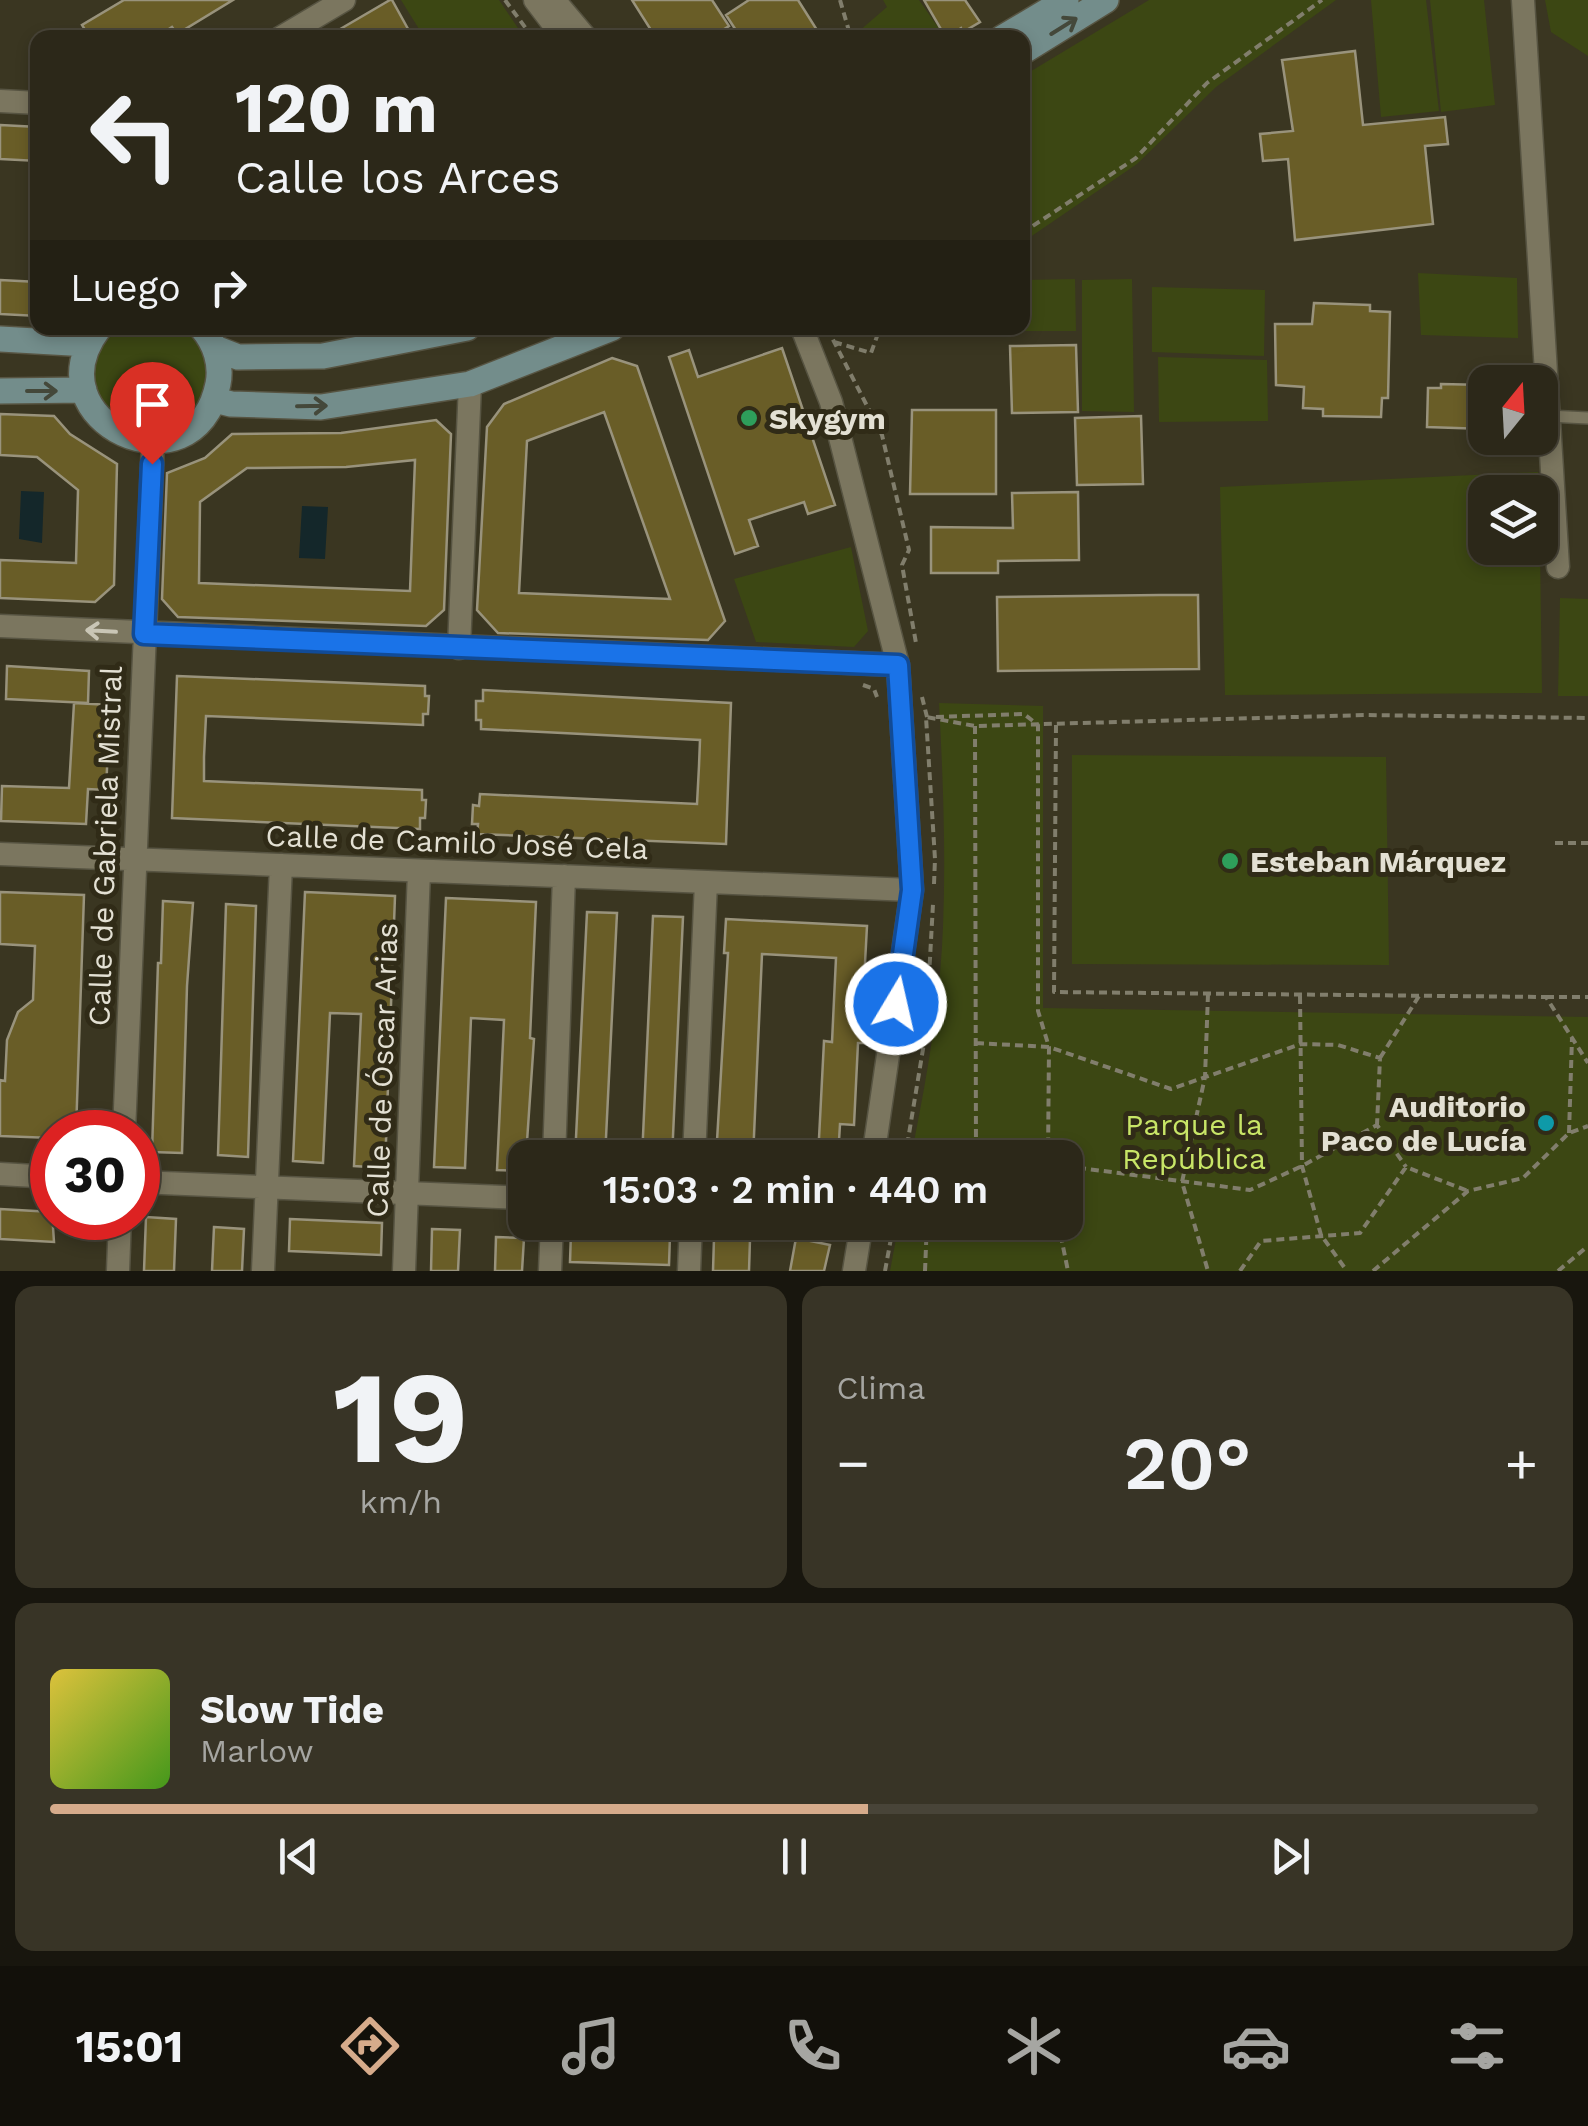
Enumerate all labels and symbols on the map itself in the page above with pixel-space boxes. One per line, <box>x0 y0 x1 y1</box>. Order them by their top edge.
one-way arrow <box>1049 16 1078 36</box>
pin <box>110 362 195 465</box>
north arrow <box>1468 365 1558 455</box>
one-way arrow <box>26 382 58 400</box>
one-way arrow <box>294 396 327 416</box>
place label: Skygym <box>769 401 886 436</box>
marker: Skygym <box>738 407 760 429</box>
one-way arrow <box>86 621 118 640</box>
street label: Calle de Gabriela Mistral <box>81 665 129 1027</box>
street label: Calle de Camilo José Cela <box>265 818 649 866</box>
place label: Esteban Márquez <box>1250 844 1506 879</box>
marker: Esteban Márquez <box>1219 850 1241 872</box>
street label: Calle de Óscar Arias <box>359 922 405 1218</box>
position arrow <box>844 952 948 1056</box>
place label: Auditorio Paco de Lucía <box>1321 1089 1527 1158</box>
park label: Parque la República <box>1122 1107 1266 1176</box>
speed limit sign: 30 <box>30 1110 160 1240</box>
marker: Auditorio Paco de Lucía <box>1535 1112 1557 1134</box>

